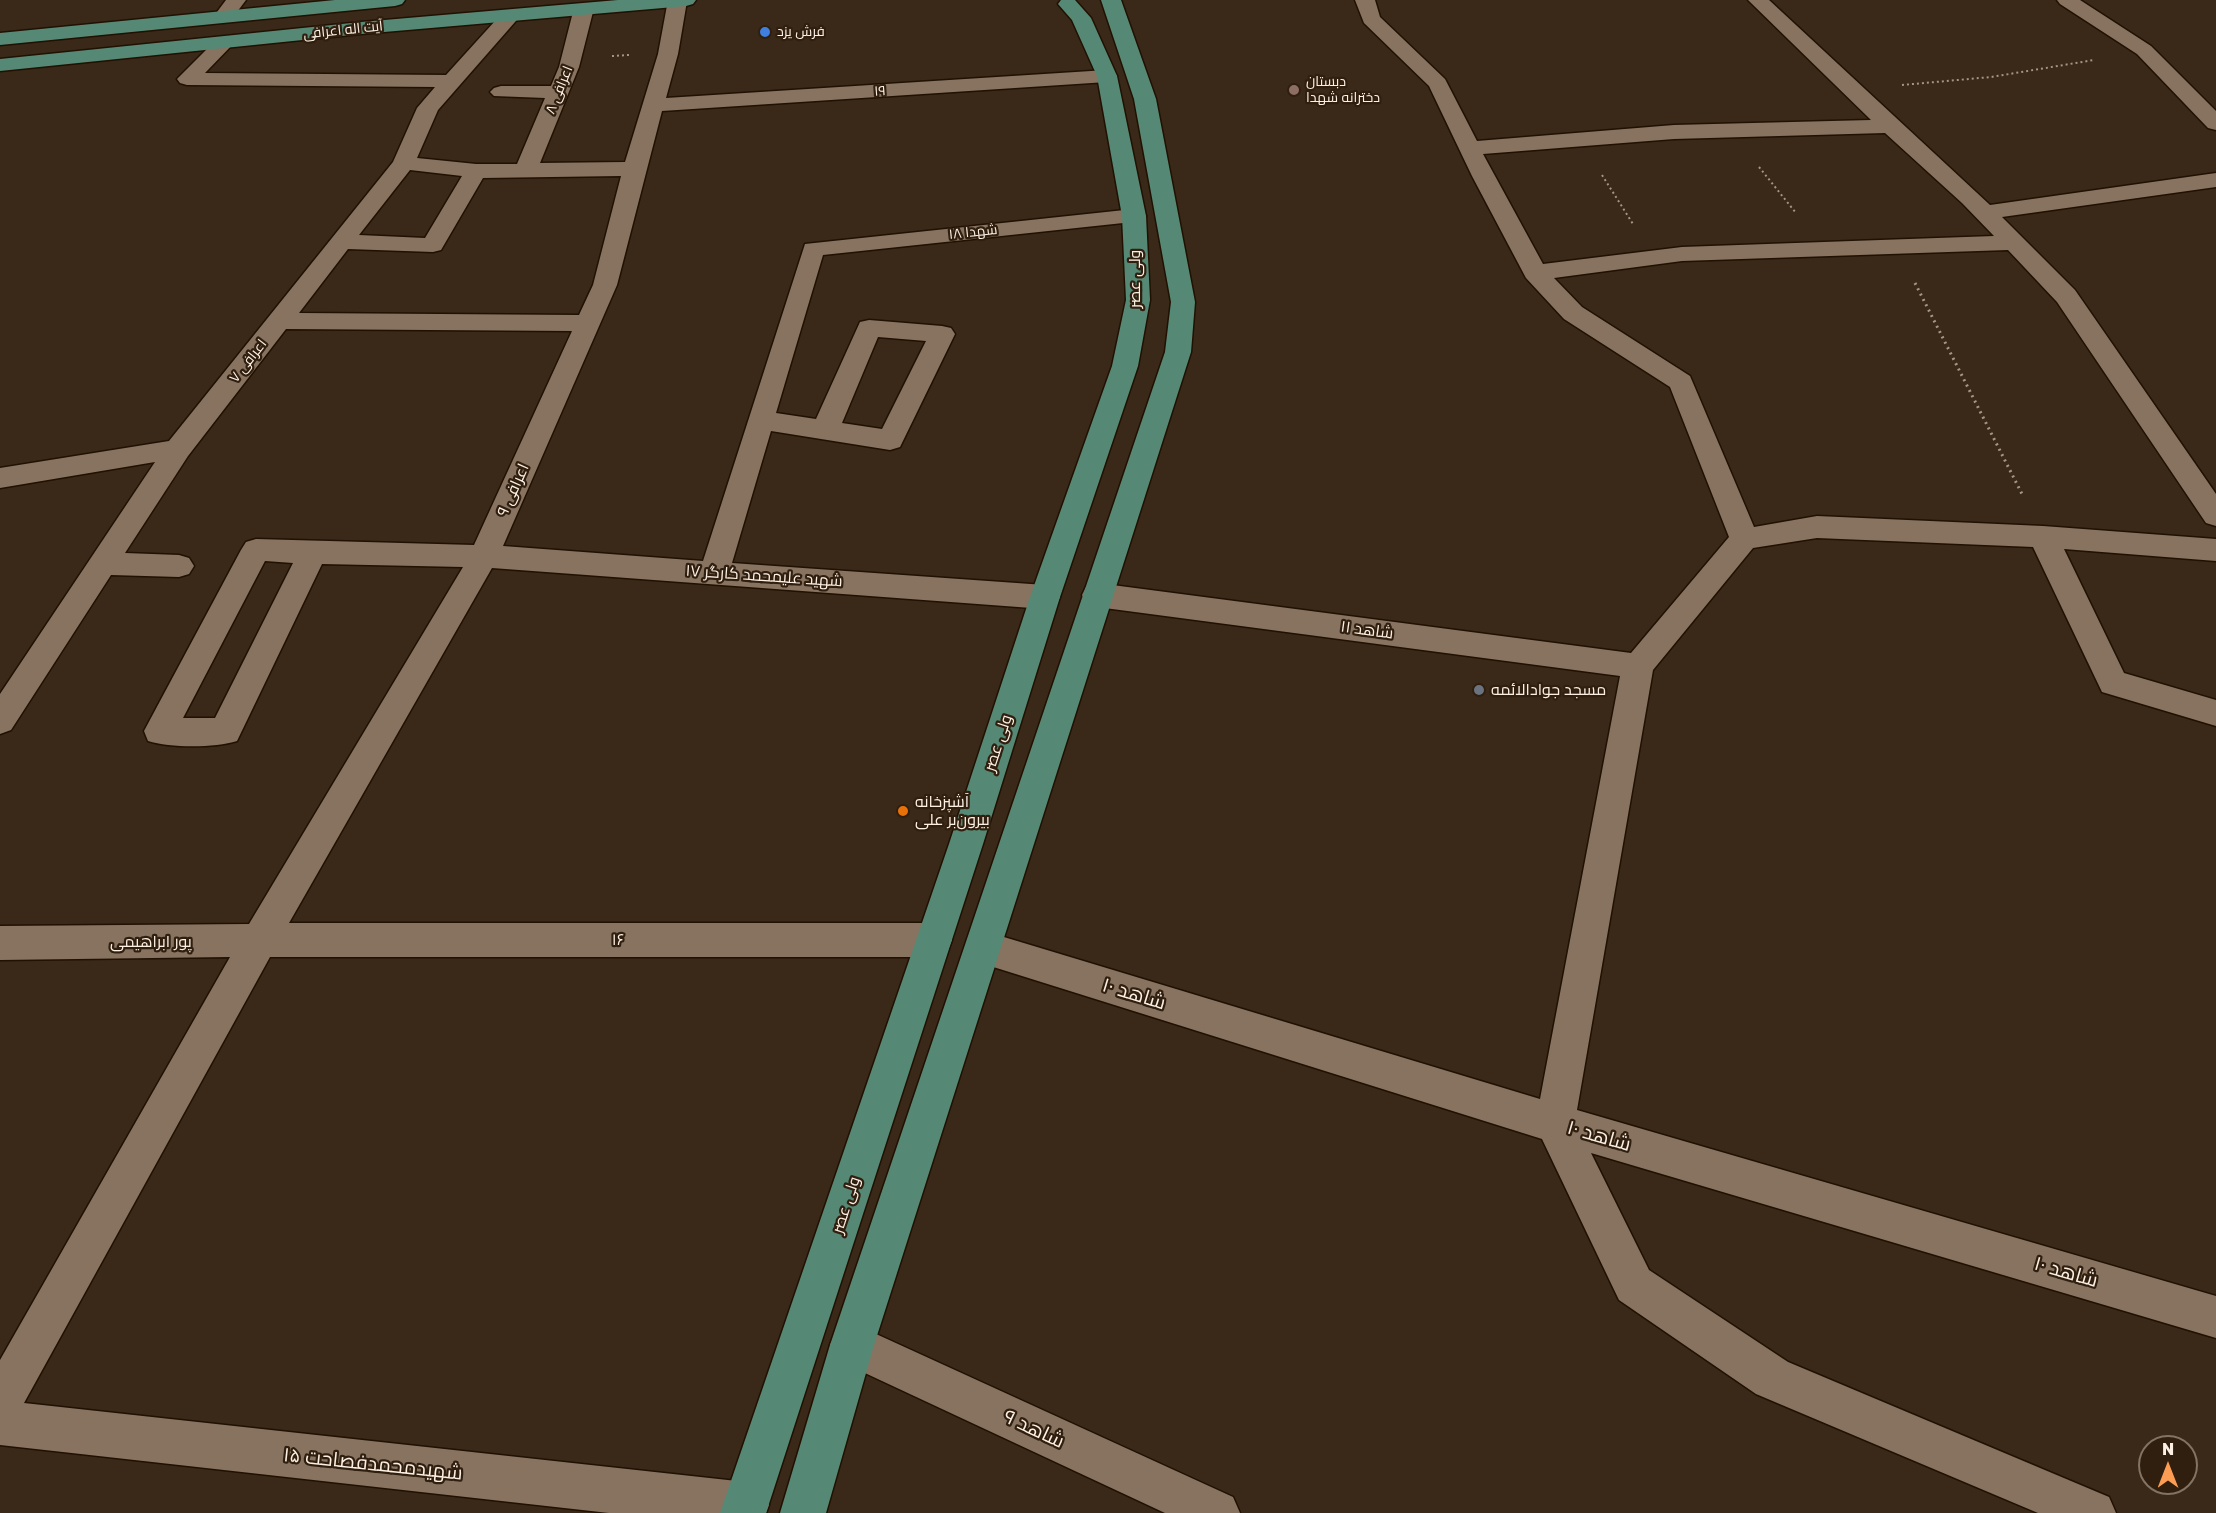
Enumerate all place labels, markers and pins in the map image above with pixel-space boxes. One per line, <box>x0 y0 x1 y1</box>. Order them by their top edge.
place label: فرش یزد <box>777 24 825 40</box>
marker: فرش یزد <box>758 25 772 39</box>
place label: دبستان دخترانه شهدا <box>1306 74 1380 106</box>
marker: دبستان دخترانه شهدا <box>1287 83 1301 97</box>
place label: مسجد جوادالائمه <box>1491 680 1606 700</box>
marker: مسجد جوادالائمه <box>1472 683 1486 697</box>
place label: آشپزخانه بیرون‌بر علی <box>915 792 990 830</box>
marker: آشپزخانه بیرون‌بر علی <box>896 804 910 818</box>

